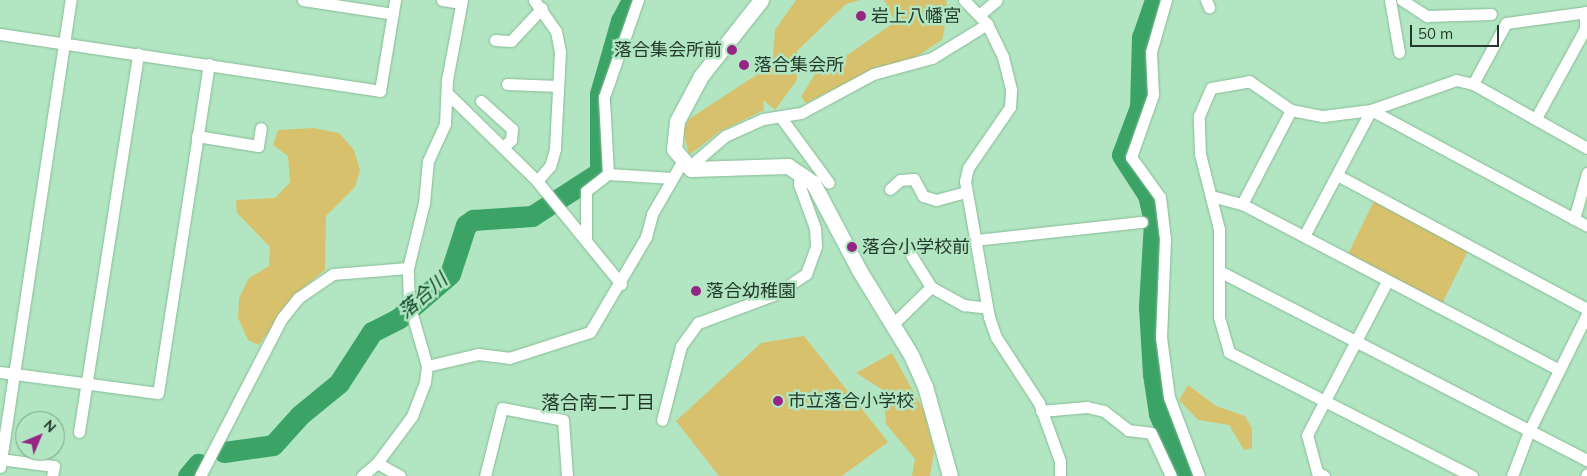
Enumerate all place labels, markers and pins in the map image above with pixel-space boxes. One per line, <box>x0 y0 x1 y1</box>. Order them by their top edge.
place label: 岩上八幡宮 <box>871 5 961 27</box>
marker: 岩上八幡宮 <box>855 10 867 22</box>
place label: 落合集会所前 <box>614 39 722 61</box>
marker: 落合集会所前 <box>726 44 738 56</box>
place label: 落合集会所 <box>754 54 844 76</box>
marker: 落合集会所 <box>738 59 750 71</box>
place label: 落合小学校前 <box>862 236 970 258</box>
marker: 落合小学校前 <box>846 241 858 253</box>
place label: 落合幼稚園 <box>706 280 796 302</box>
marker: 落合幼稚園 <box>690 285 702 297</box>
place label: 市立落合小学校 <box>788 390 914 412</box>
marker: 市立落合小学校 <box>772 395 784 407</box>

